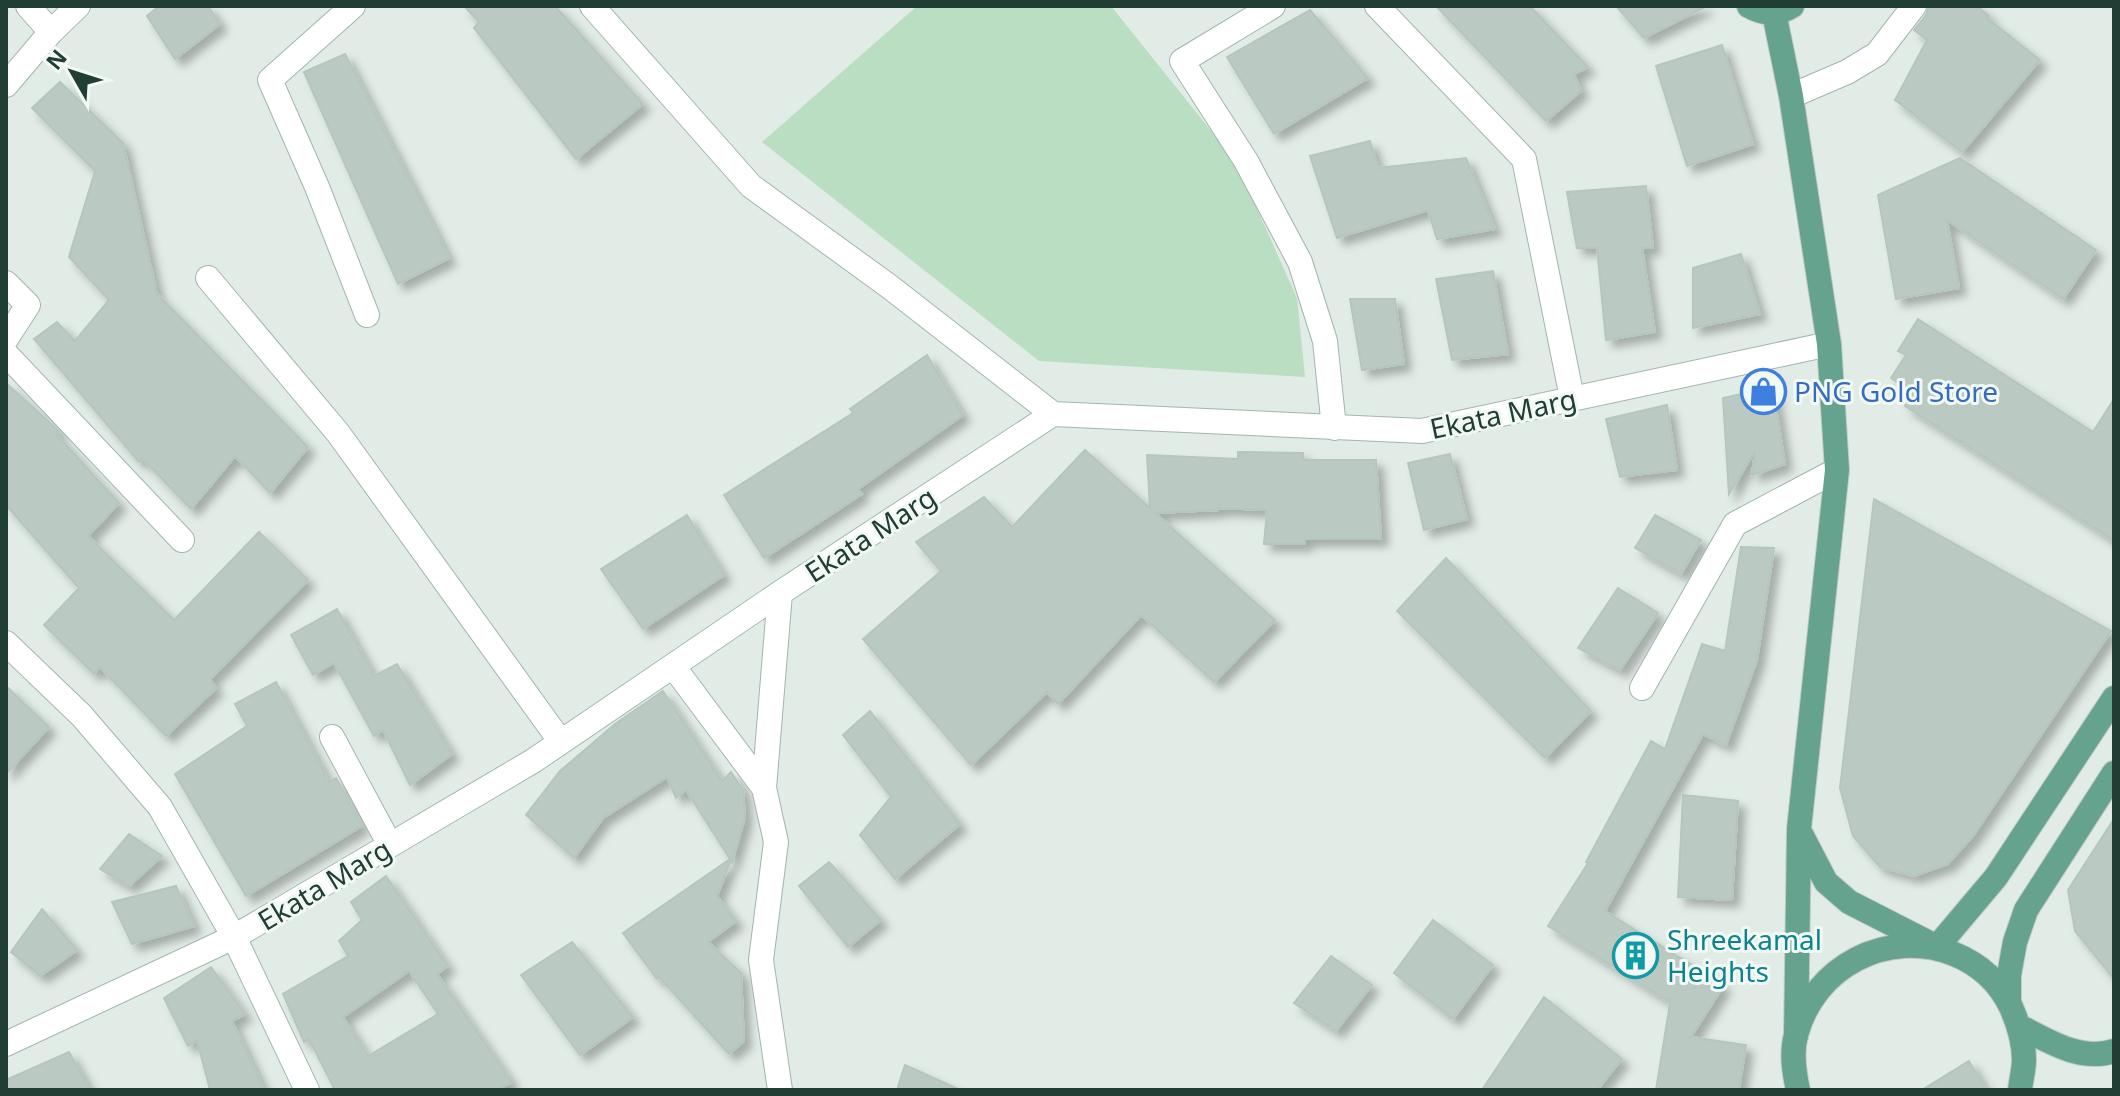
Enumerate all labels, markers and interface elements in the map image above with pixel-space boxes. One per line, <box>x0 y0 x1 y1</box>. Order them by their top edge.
north arrow <box>32 32 112 112</box>
text: N <box>38 42 73 75</box>
shop icon: PNG Gold Store <box>1739 367 1787 415</box>
place label: PNG Gold Store <box>1794 372 1998 410</box>
street label: Ekata Marg <box>1426 379 1580 447</box>
street label: Ekata Marg <box>797 478 943 590</box>
street label: Ekata Marg <box>250 829 398 939</box>
place label: Shreekamal Heights <box>1667 920 1822 990</box>
building icon: Shreekamal Heights <box>1612 931 1660 979</box>

